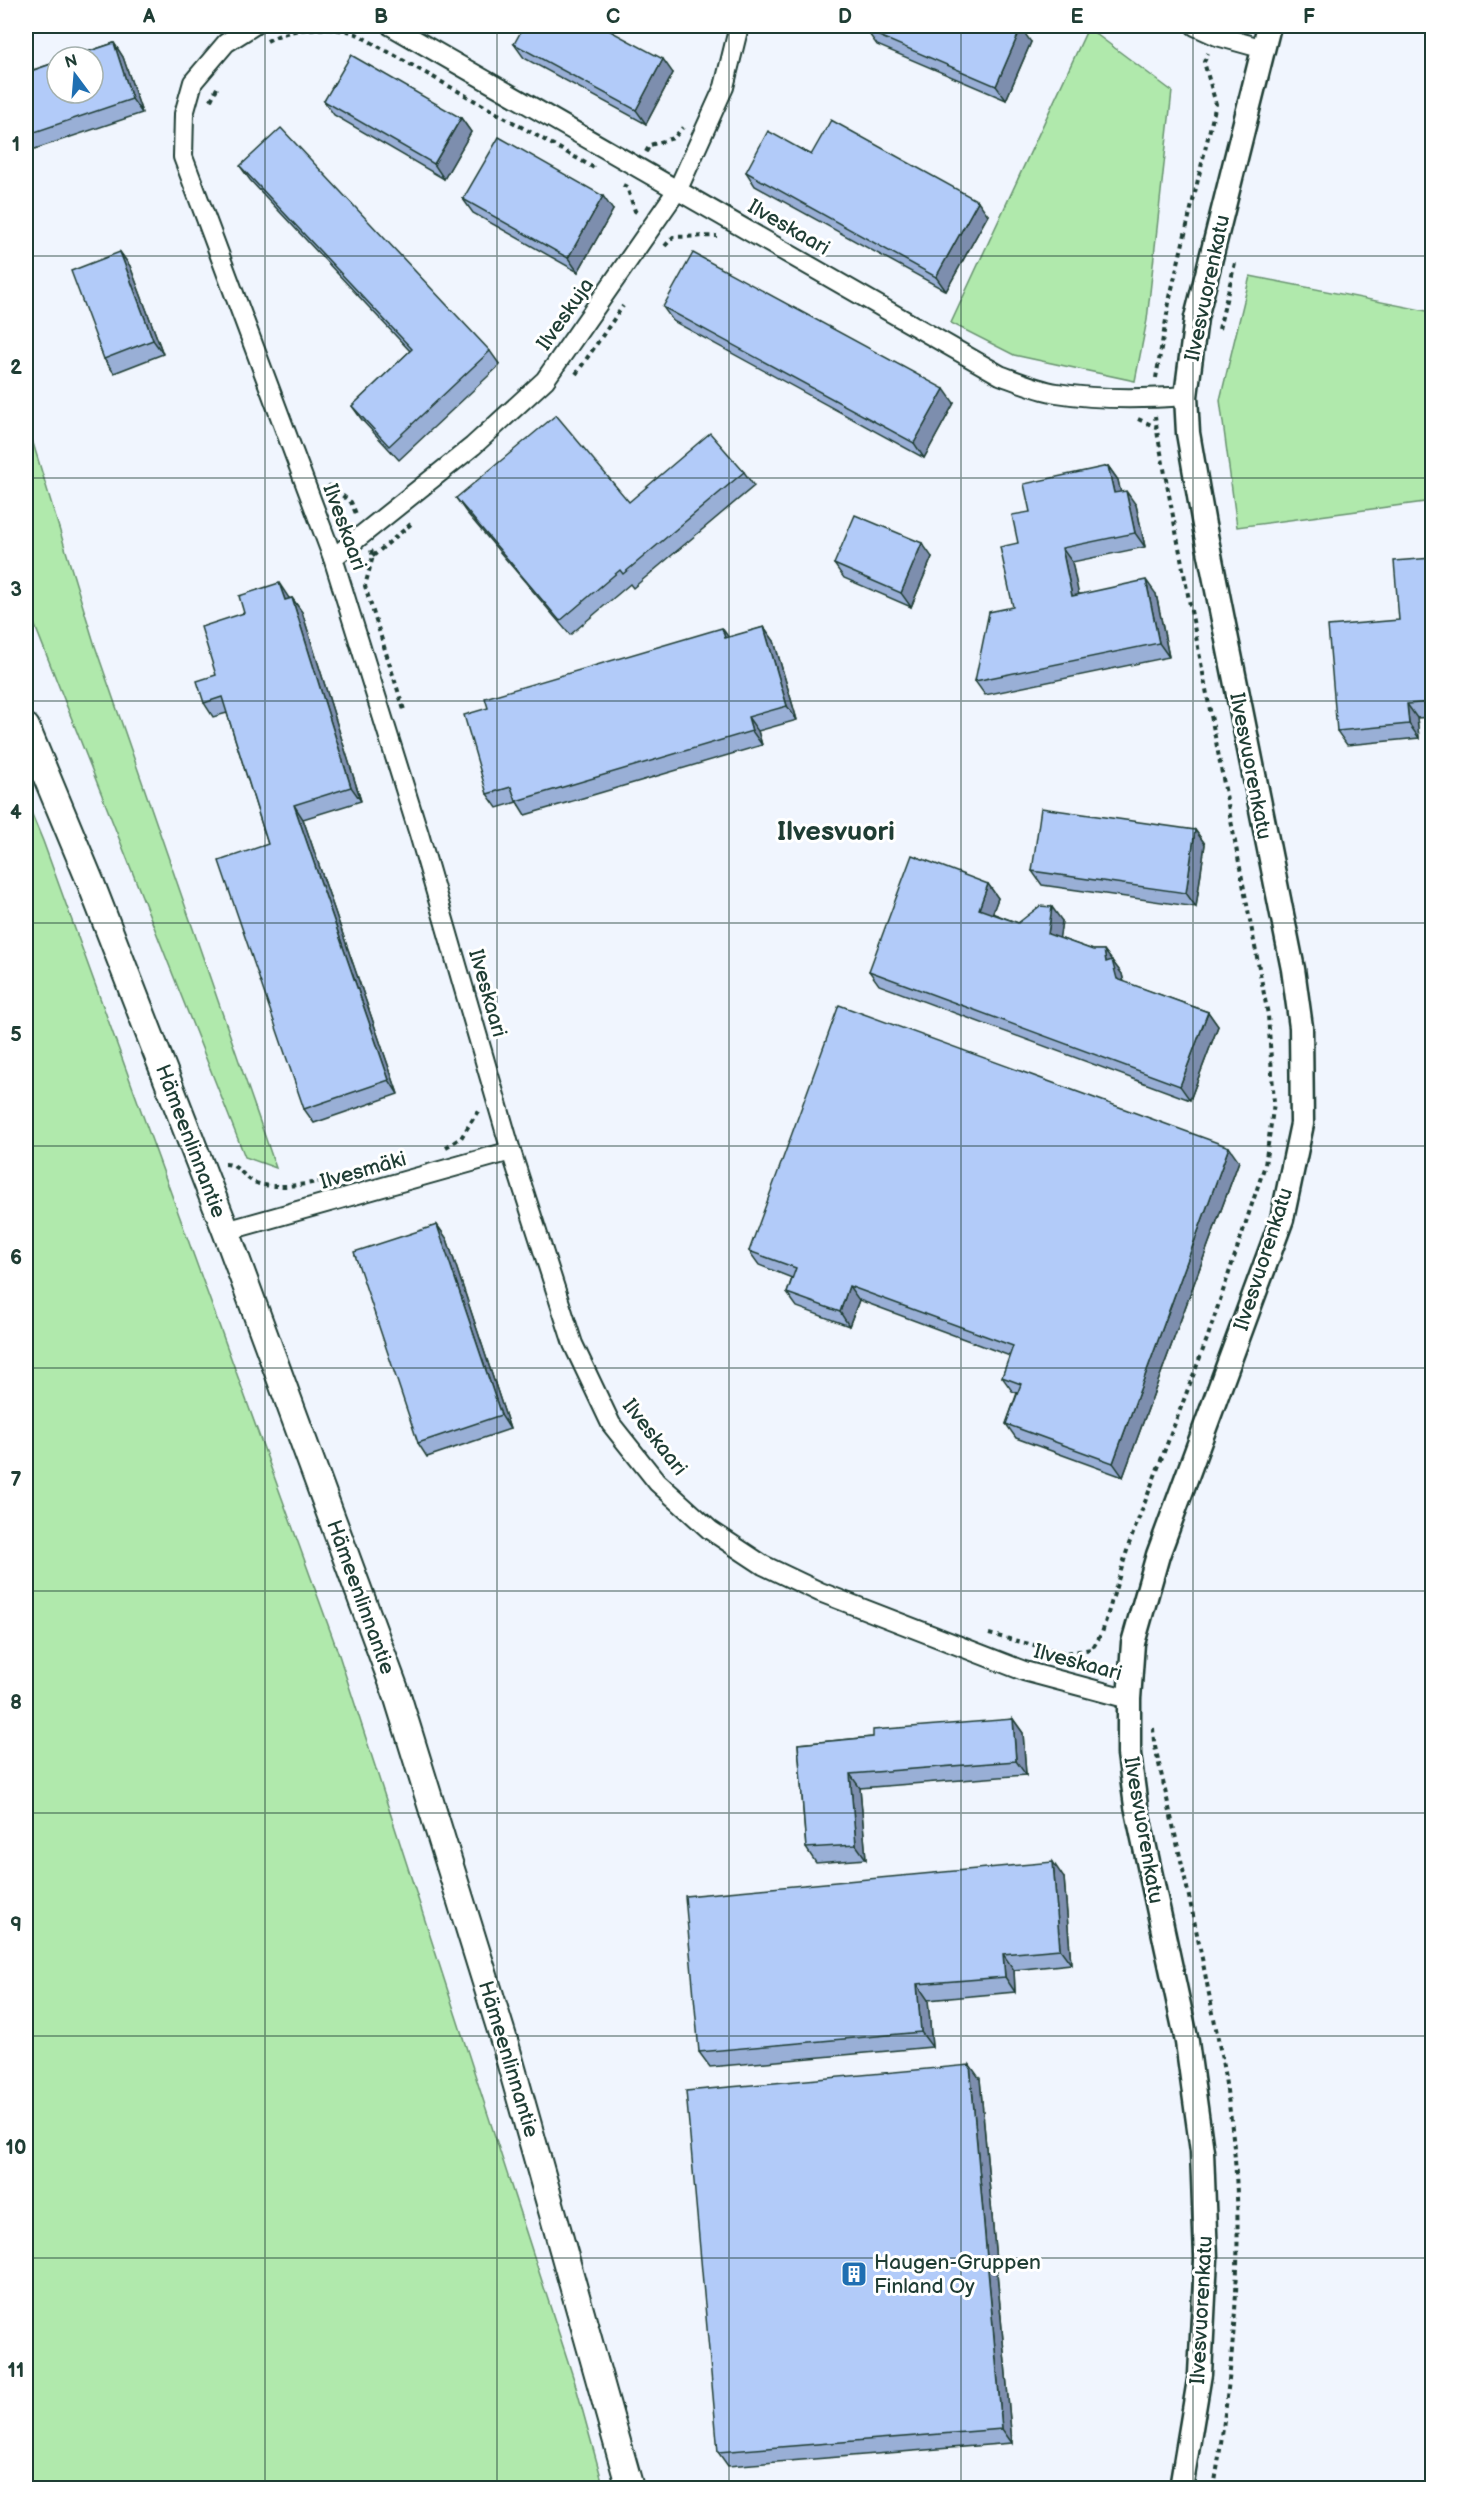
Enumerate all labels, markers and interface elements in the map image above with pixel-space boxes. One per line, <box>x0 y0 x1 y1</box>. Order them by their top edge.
text: A <box>142 5 156 29</box>
text: B <box>374 5 388 29</box>
text: C <box>606 5 620 29</box>
text: D <box>838 5 852 29</box>
text: E <box>1071 5 1084 29</box>
text: F <box>1303 5 1315 29</box>
north arrow <box>45 45 105 105</box>
text: N <box>63 51 80 73</box>
text: 1 <box>12 133 20 157</box>
street label: Ilveskaari <box>743 194 834 261</box>
street label: Ilvesvuorenkatu <box>1180 213 1235 364</box>
street label: Ilveskuja <box>531 273 599 355</box>
text: 2 <box>10 356 22 380</box>
street label: Ilveskaari <box>317 481 372 574</box>
text: 3 <box>10 578 22 602</box>
street label: Ilvesvuorenkatu <box>1224 691 1277 842</box>
text: 4 <box>10 801 22 825</box>
district label: Ilvesvuori <box>777 816 895 848</box>
street label: Ilveskaari <box>463 946 512 1040</box>
text: 5 <box>10 1023 22 1047</box>
street label: Hämeenlinnantie <box>150 1061 231 1221</box>
street label: Ilvesmäki <box>317 1146 409 1195</box>
street label: Ilvesvuorenkatu <box>1229 1184 1298 1334</box>
text: 6 <box>10 1246 22 1270</box>
street label: Ilveskaari <box>617 1394 692 1481</box>
text: 7 <box>10 1468 22 1492</box>
street label: Hämeenlinnantie <box>321 1517 400 1678</box>
street label: Ilveskaari <box>1031 1639 1125 1686</box>
text: 8 <box>10 1691 22 1715</box>
street label: Ilvesvuorenkatu <box>1118 1755 1169 1906</box>
text: 9 <box>10 1913 22 1937</box>
street label: Hämeenlinnantie <box>473 1978 544 2140</box>
text: 10 <box>6 2136 26 2160</box>
street label: Ilvesvuorenkatu <box>1185 2235 1218 2385</box>
place label: Haugen-Gruppen Finland Oy <box>874 2250 1041 2299</box>
building icon: Haugen-Gruppen Finland Oy <box>839 2259 869 2289</box>
text: 11 <box>8 2359 24 2383</box>

